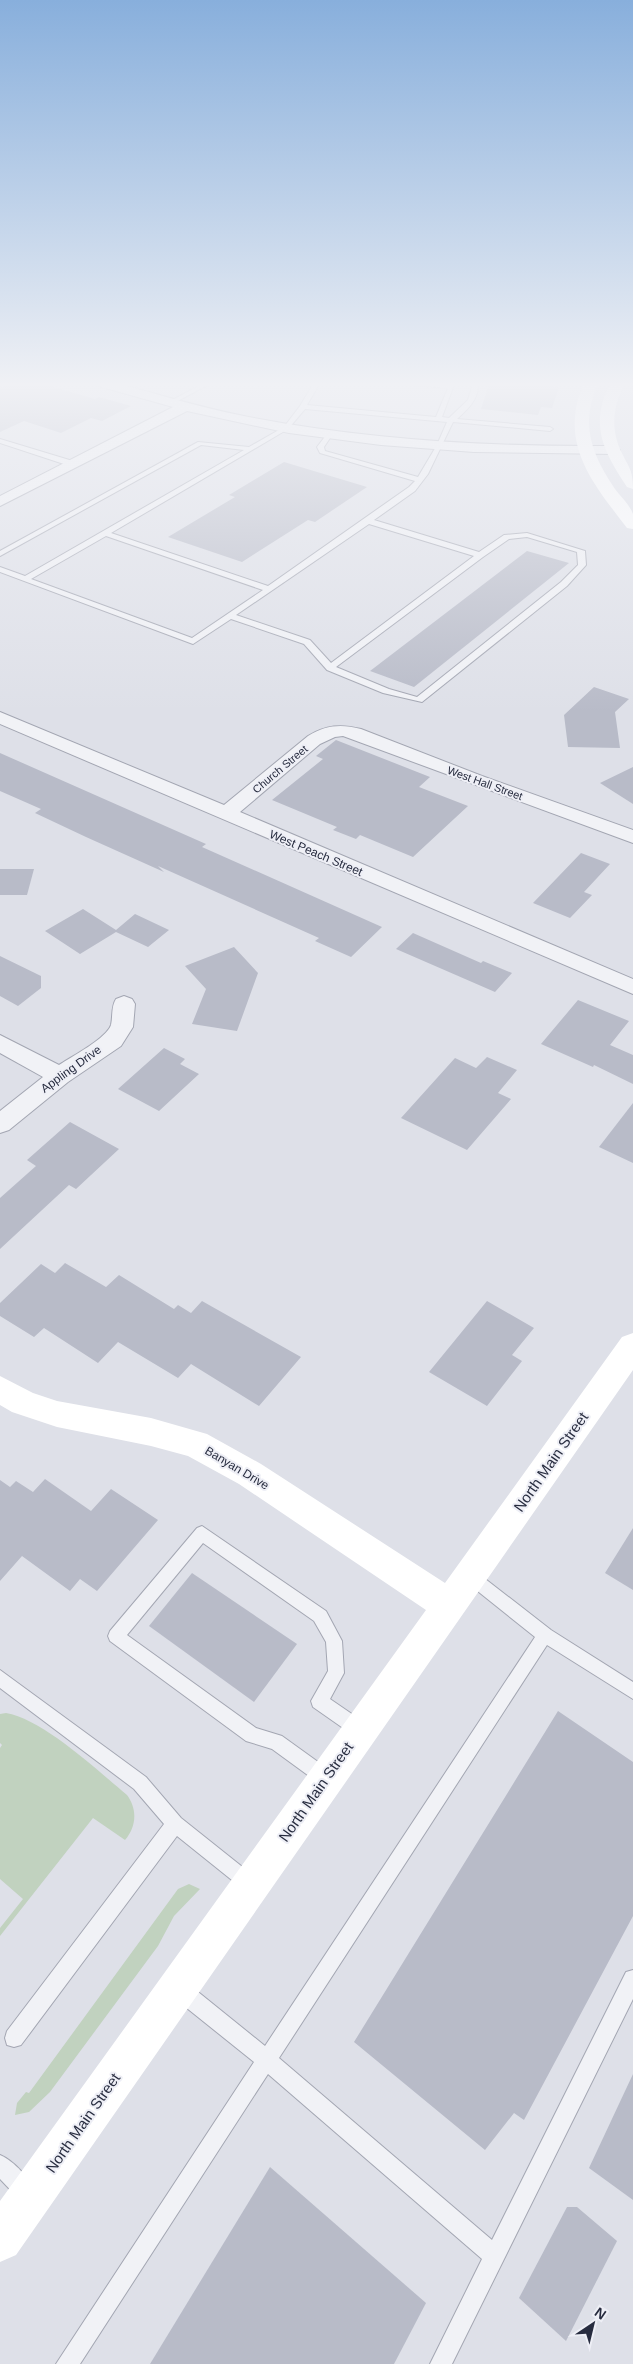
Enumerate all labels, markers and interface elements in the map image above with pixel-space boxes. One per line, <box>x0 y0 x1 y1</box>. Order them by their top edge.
street label: Church Street <box>250 743 310 795</box>
street label: West Hall Street <box>446 764 524 802</box>
street label: West Peach Street <box>267 827 365 879</box>
street label: Appling Drive <box>38 1042 104 1096</box>
street label: North Main Street <box>510 1408 592 1515</box>
street label: Banyan Drive <box>203 1443 272 1493</box>
street label: North Main Street <box>275 1738 357 1845</box>
street label: North Main Street <box>42 2069 124 2176</box>
north arrow <box>568 2299 618 2349</box>
text: N <box>592 2304 609 2323</box>

